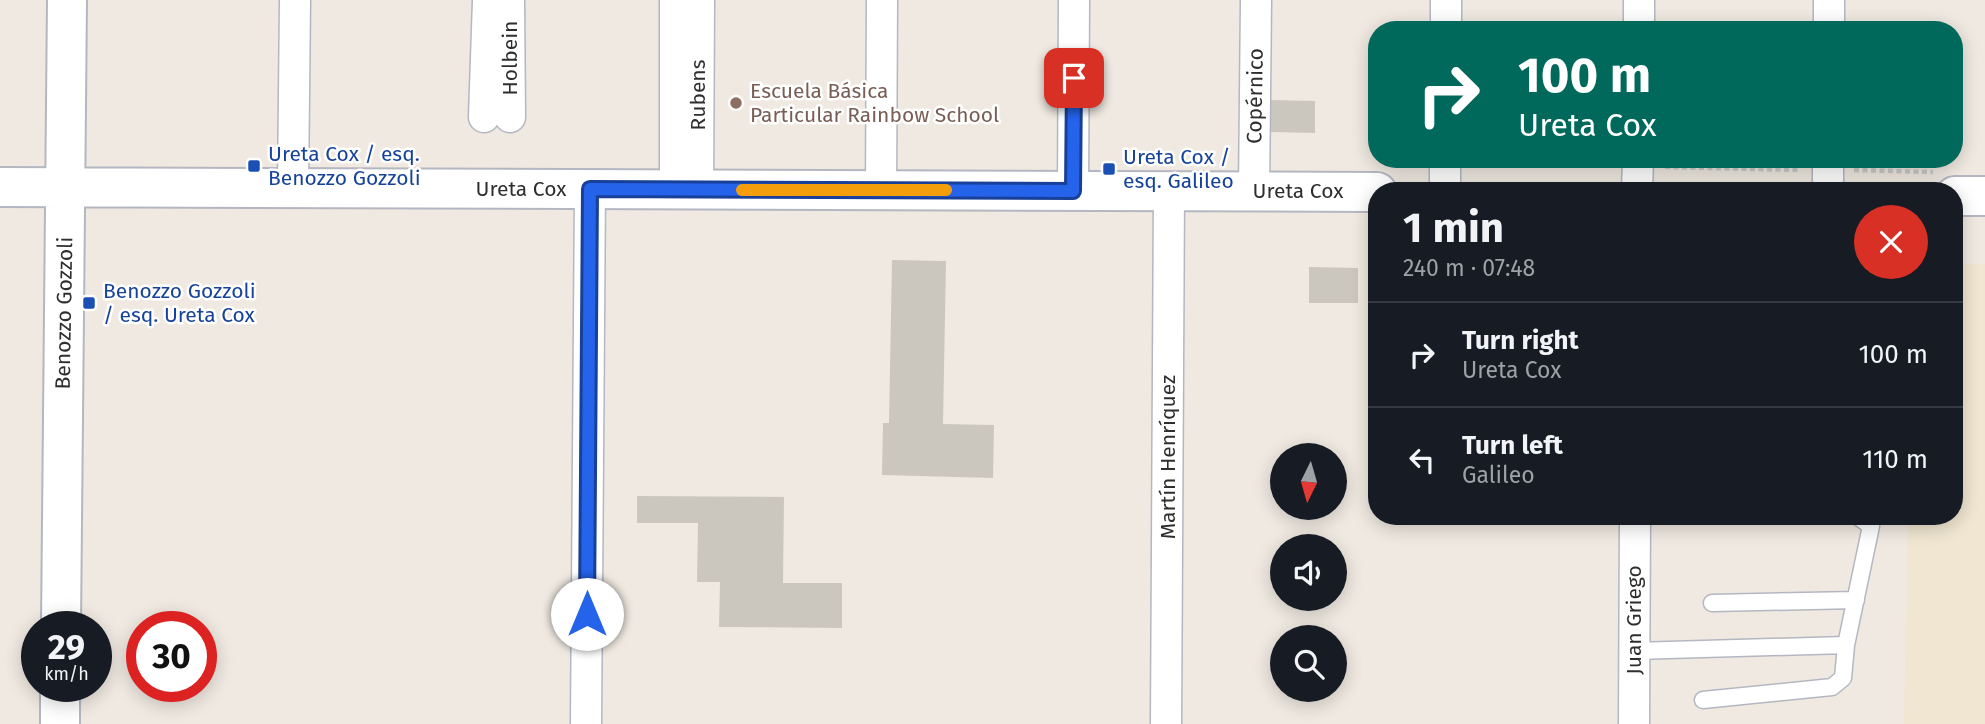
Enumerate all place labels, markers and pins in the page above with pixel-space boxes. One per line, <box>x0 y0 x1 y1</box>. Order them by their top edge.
pin <box>1044 48 1104 108</box>
place label: Escuela Básica Particular Rainbow School <box>750 78 999 128</box>
marker: Escuela Básica Particular Rainbow School <box>728 95 744 111</box>
place label: Ureta Cox / esq. Benozzo Gozzoli <box>268 141 421 191</box>
place label: Ureta Cox / esq. Galileo <box>1123 144 1234 194</box>
marker: Ureta Cox / esq. Benozzo Gozzoli <box>246 158 262 174</box>
marker: Ureta Cox / esq. Galileo <box>1101 161 1117 177</box>
place label: Benozzo Gozzoli / esq. Ureta Cox <box>103 278 256 328</box>
marker: Benozzo Gozzoli / esq. Ureta Cox <box>81 295 97 311</box>

